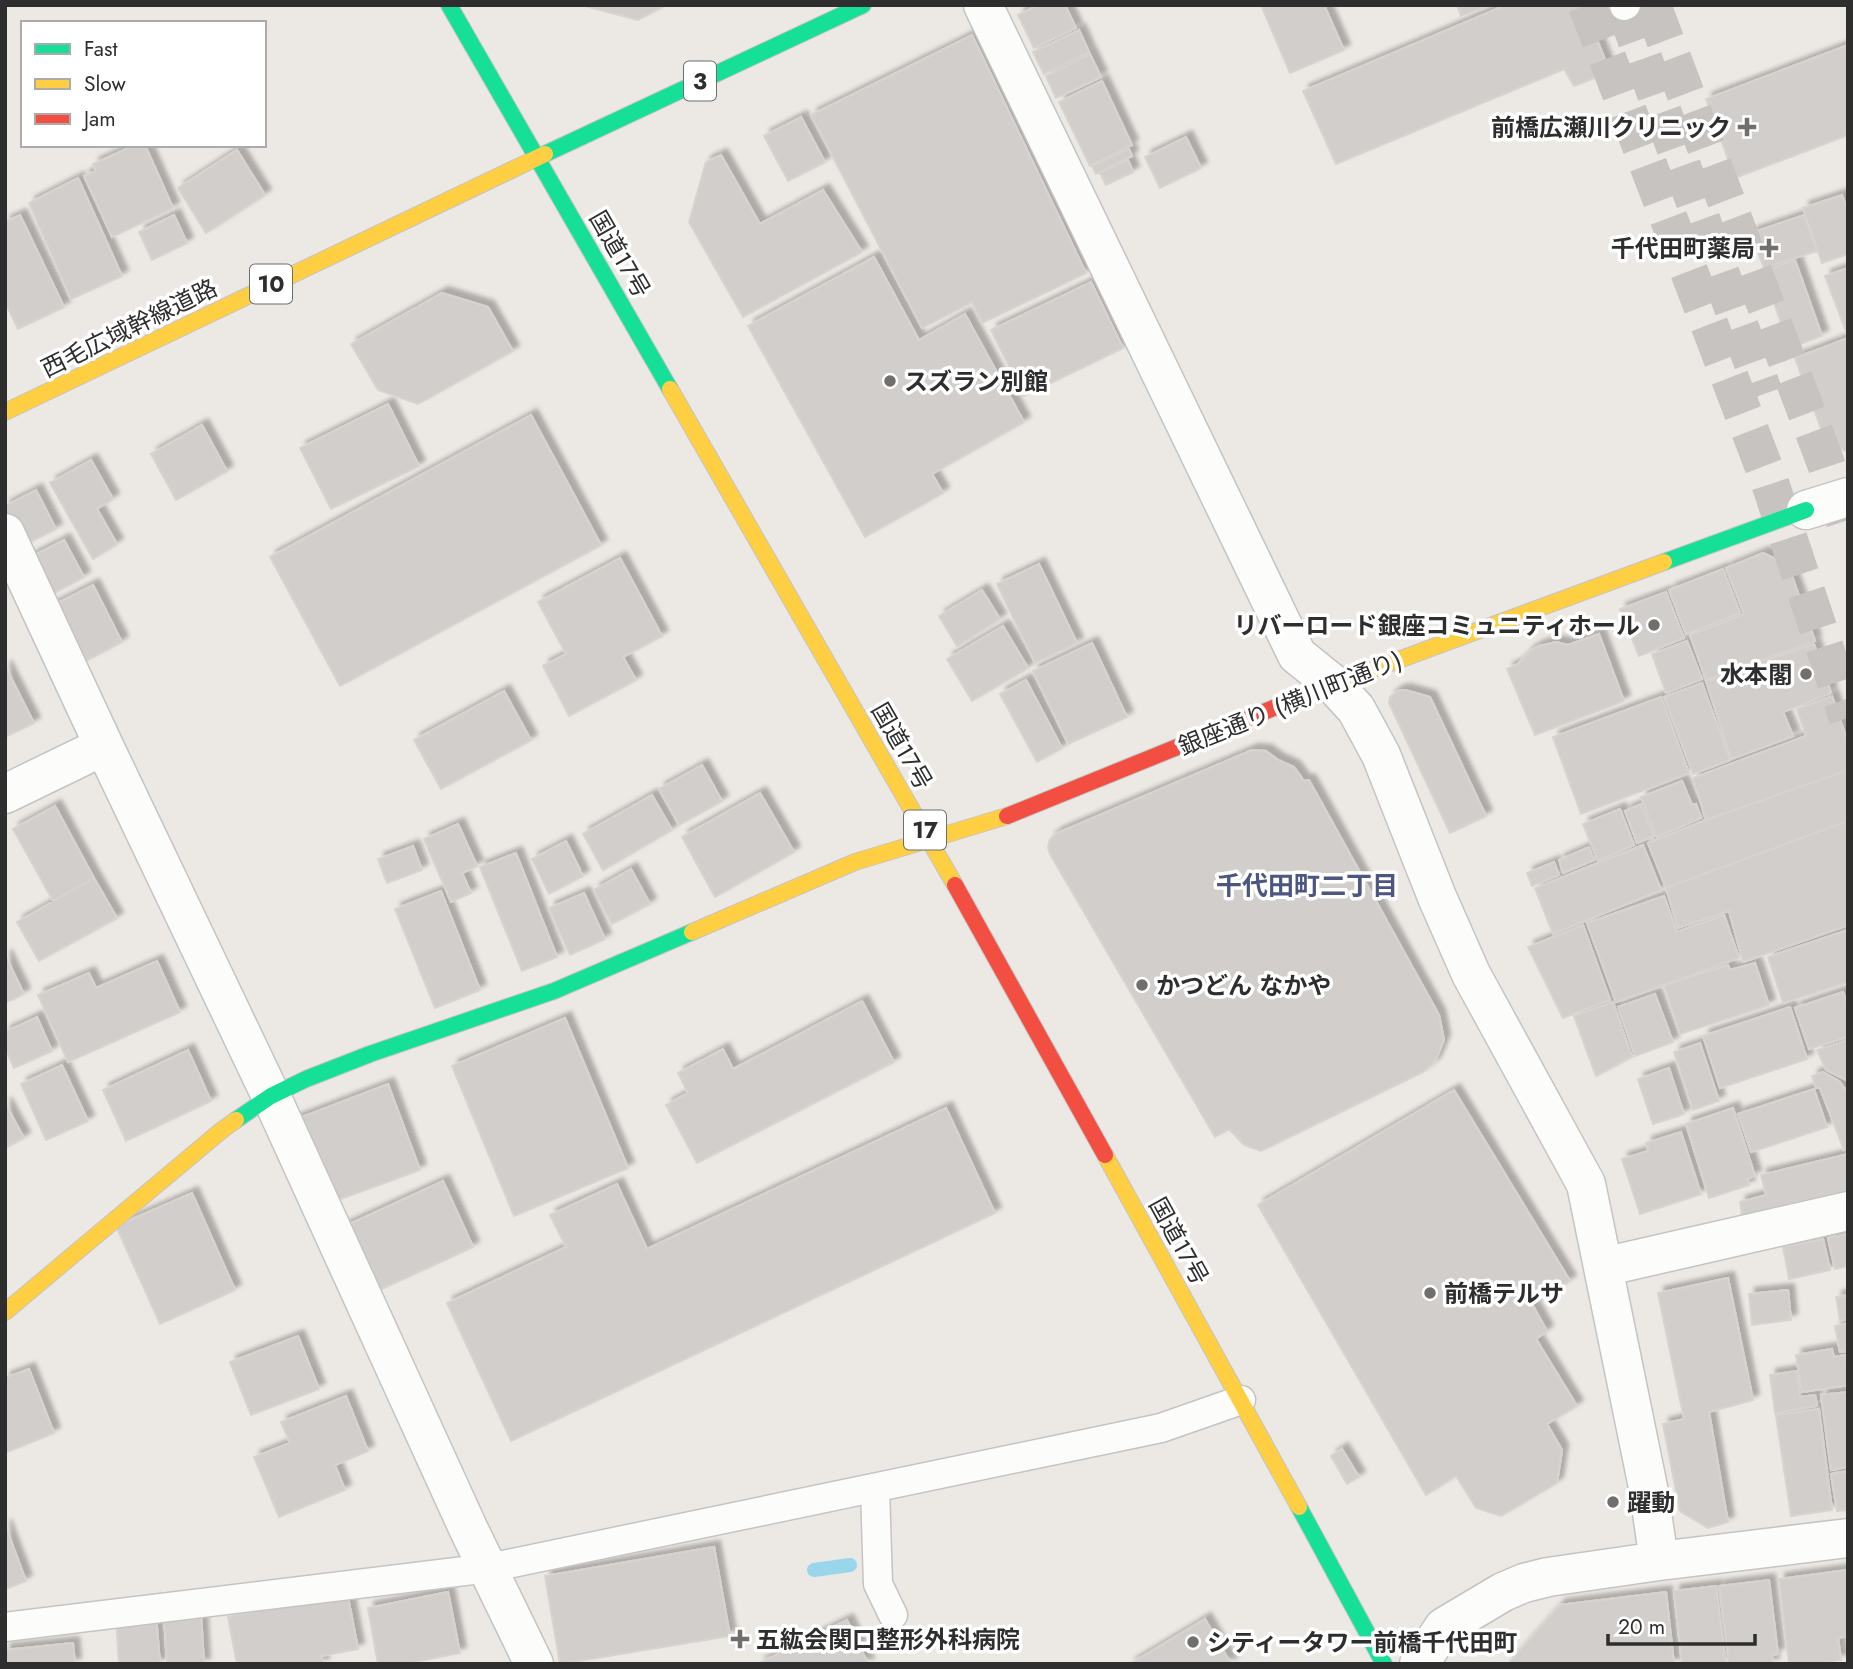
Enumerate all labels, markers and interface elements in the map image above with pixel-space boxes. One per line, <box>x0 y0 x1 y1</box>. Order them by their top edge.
legend <box>21 21 266 147</box>
text: Fast <box>84 34 117 64</box>
road number: 3 <box>684 61 716 100</box>
text: Slow <box>84 69 126 99</box>
text: Jam <box>81 104 116 134</box>
place label: 前橋広瀬川クリニック <box>1491 110 1731 145</box>
marker: 前橋広瀬川クリニック <box>1737 117 1757 137</box>
street label: 国道17号 <box>581 204 659 304</box>
place label: 千代田町薬局 <box>1611 231 1755 266</box>
marker: 千代田町薬局 <box>1761 240 1777 256</box>
road number: 10 <box>250 264 292 304</box>
street label: 西毛広域幹線道路 <box>35 270 223 386</box>
place label: スズラン別館 <box>904 364 1048 399</box>
marker: スズラン別館 <box>882 373 898 389</box>
place label: リバーロード銀座コミュニティホール <box>1233 608 1640 643</box>
marker: リバーロード銀座コミュニティホール <box>1646 617 1662 633</box>
street label: 銀座通り (横川町通り) <box>1173 642 1407 764</box>
place label: 水本閣 <box>1720 657 1792 692</box>
marker: 水本閣 <box>1798 666 1814 682</box>
street label: 国道17号 <box>863 696 941 796</box>
road number: 17 <box>904 810 946 850</box>
district label: 千代田町二丁目 <box>1216 867 1398 905</box>
place label: かつどん なかや <box>1156 968 1331 1003</box>
marker: かつどん なかや <box>1134 977 1150 993</box>
street label: 国道17号 <box>1141 1191 1217 1291</box>
place label: 前橋テルサ <box>1444 1276 1564 1311</box>
marker: 前橋テルサ <box>1422 1285 1438 1301</box>
place label: 躍動 <box>1627 1485 1675 1520</box>
marker: 躍動 <box>1605 1494 1621 1510</box>
scale bar <box>1608 1602 1755 1646</box>
text: 20 m <box>1618 1612 1665 1642</box>
place label: 五紘会関口整形外科病院 <box>756 1622 1020 1657</box>
place label: シティータワー前橋千代田町 <box>1207 1625 1518 1660</box>
marker: 五紘会関口整形外科病院 <box>730 1629 750 1649</box>
marker: シティータワー前橋千代田町 <box>1185 1634 1201 1650</box>

